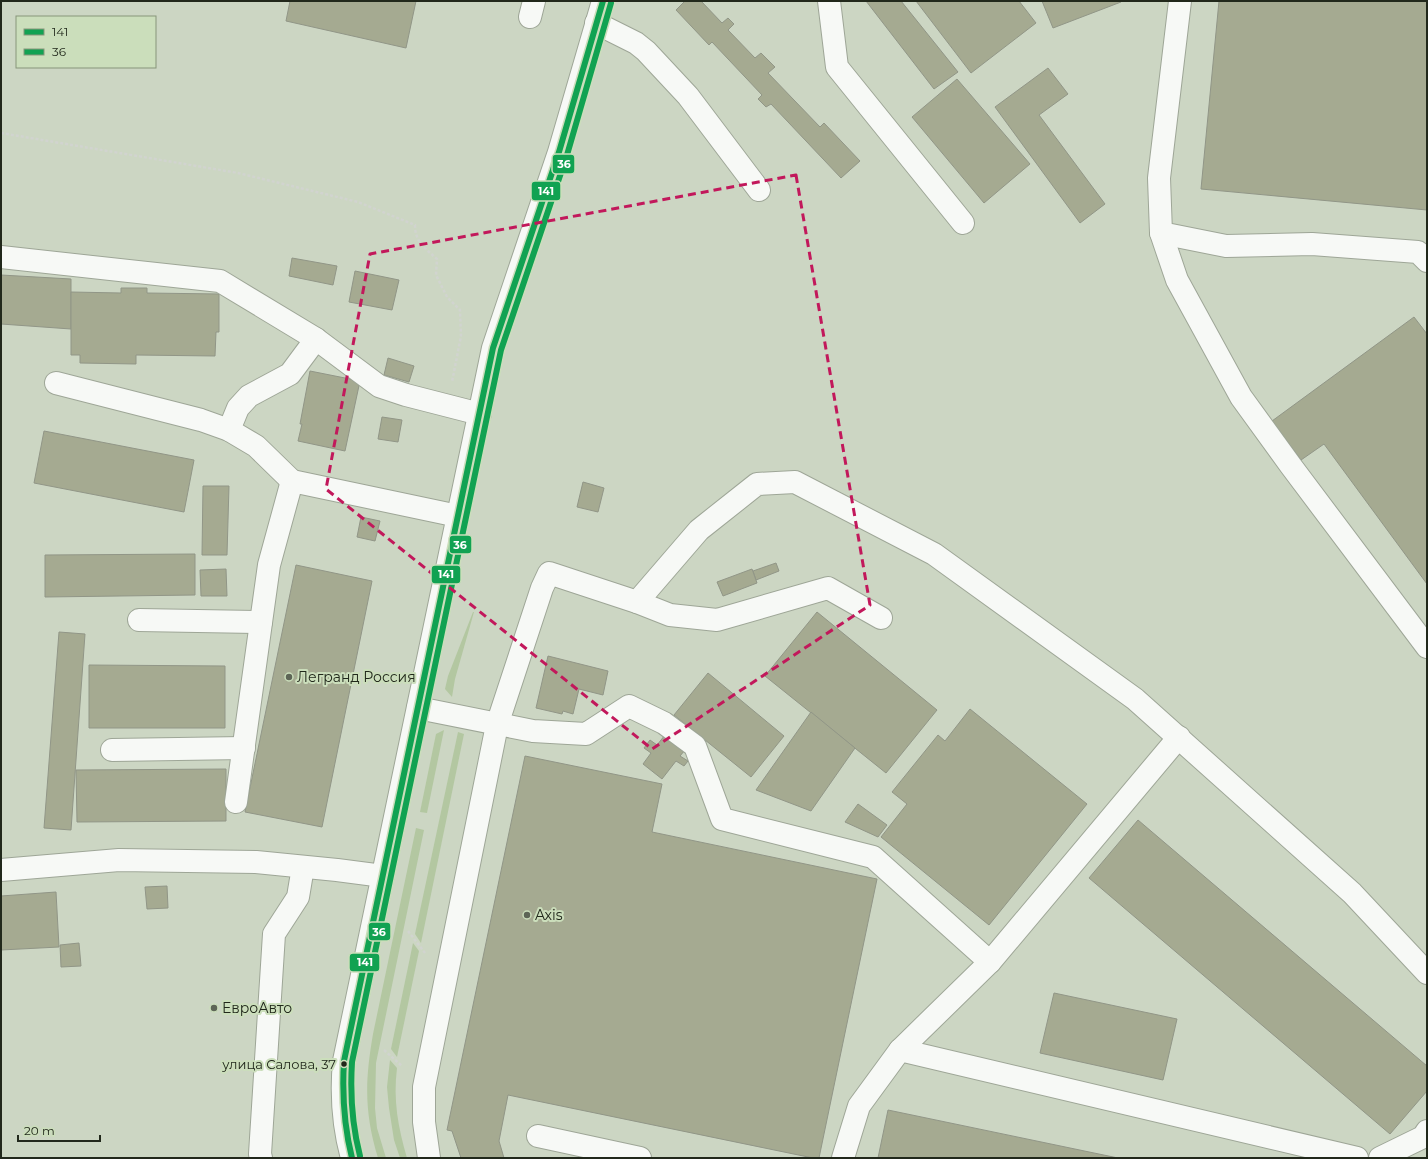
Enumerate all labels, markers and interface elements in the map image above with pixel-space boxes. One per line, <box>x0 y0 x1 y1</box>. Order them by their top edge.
legend <box>16 16 156 68</box>
text: 141 <box>52 24 68 39</box>
text: 36 <box>52 44 66 59</box>
line badge: 36 <box>552 154 575 174</box>
text: 36 <box>556 157 571 171</box>
line badge: 141 <box>531 181 561 201</box>
text: 141 <box>538 184 554 198</box>
line badge: 36 <box>449 535 472 554</box>
text: 36 <box>452 538 467 552</box>
line badge: 141 <box>431 565 461 584</box>
text: 141 <box>438 567 454 581</box>
place label: Легранд Россия <box>297 668 416 686</box>
marker: Легранд Россия <box>284 672 294 682</box>
place label: Axis <box>535 906 563 924</box>
marker: Axis <box>522 910 532 920</box>
line badge: 36 <box>368 922 391 941</box>
text: 36 <box>371 925 386 939</box>
line badge: 141 <box>349 953 380 972</box>
text: 141 <box>357 955 373 969</box>
place label: ЕвроАвто <box>222 999 292 1017</box>
marker: ЕвроАвто <box>209 1003 219 1013</box>
place label: улица Салова, 37 <box>221 1056 336 1072</box>
marker: улица Салова, 37 <box>339 1059 349 1069</box>
scale bar <box>18 1117 100 1143</box>
text: 20 m <box>24 1123 55 1138</box>

